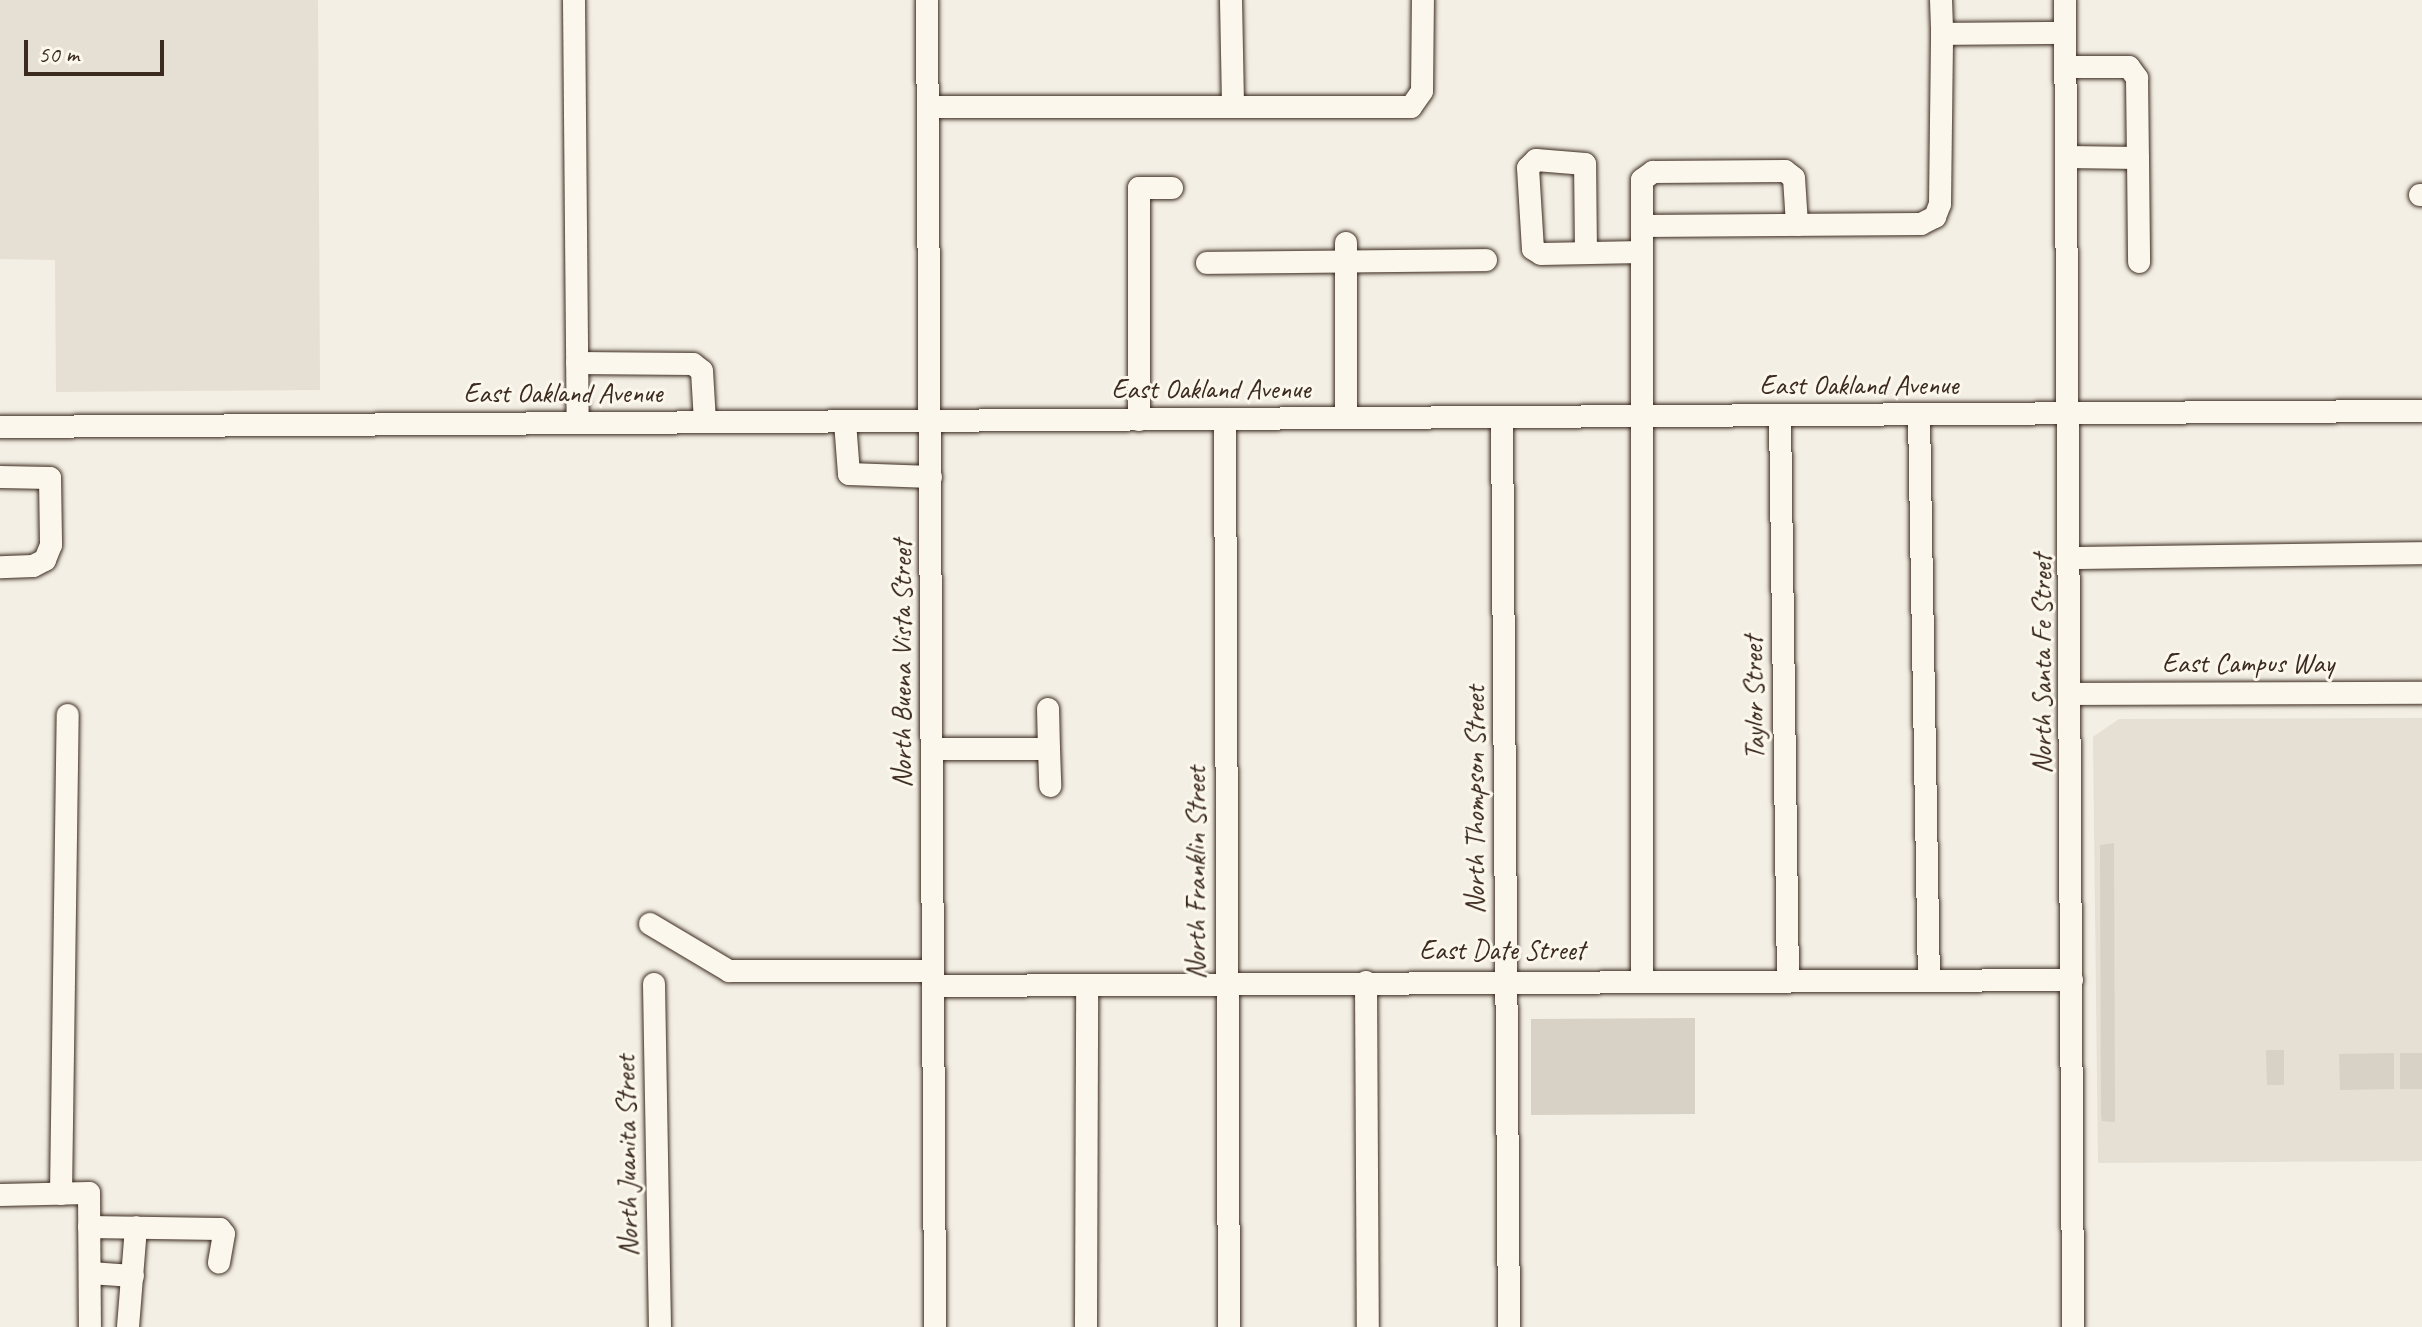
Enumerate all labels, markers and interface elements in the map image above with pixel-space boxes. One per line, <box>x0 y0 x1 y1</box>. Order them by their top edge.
scale bar <box>28 24 168 74</box>
text: 50 m <box>38 39 79 69</box>
street label: East Oakland Avenue <box>1759 368 1959 402</box>
street label: East Oakland Avenue <box>1111 372 1311 406</box>
street label: East Oakland Avenue <box>463 376 663 410</box>
street label: North Buena Vista Street <box>885 540 919 788</box>
street label: North Santa Fe Street <box>2025 554 2059 774</box>
street label: Taylor Street <box>1736 636 1772 760</box>
street label: East Campus Way <box>2162 646 2334 680</box>
street label: North Thompson Street <box>1458 685 1492 915</box>
street label: North Franklin Street <box>1179 766 1213 980</box>
street label: East Date Street <box>1418 933 1586 967</box>
street label: North Juanita Street <box>608 1055 646 1257</box>

